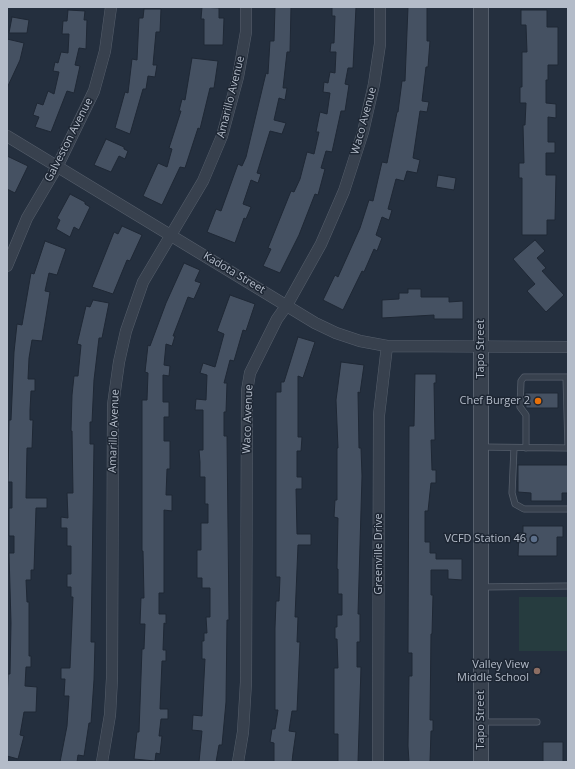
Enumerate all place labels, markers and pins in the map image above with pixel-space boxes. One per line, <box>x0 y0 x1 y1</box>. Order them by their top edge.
place label: Chef Burger 2 <box>459 394 530 408</box>
marker: Chef Burger 2 <box>533 396 543 406</box>
place label: VCFD Station 46 <box>444 532 526 546</box>
marker: VCFD Station 46 <box>529 534 539 544</box>
place label: Valley View Middle School <box>457 658 529 684</box>
marker: Valley View Middle School <box>532 666 542 676</box>

